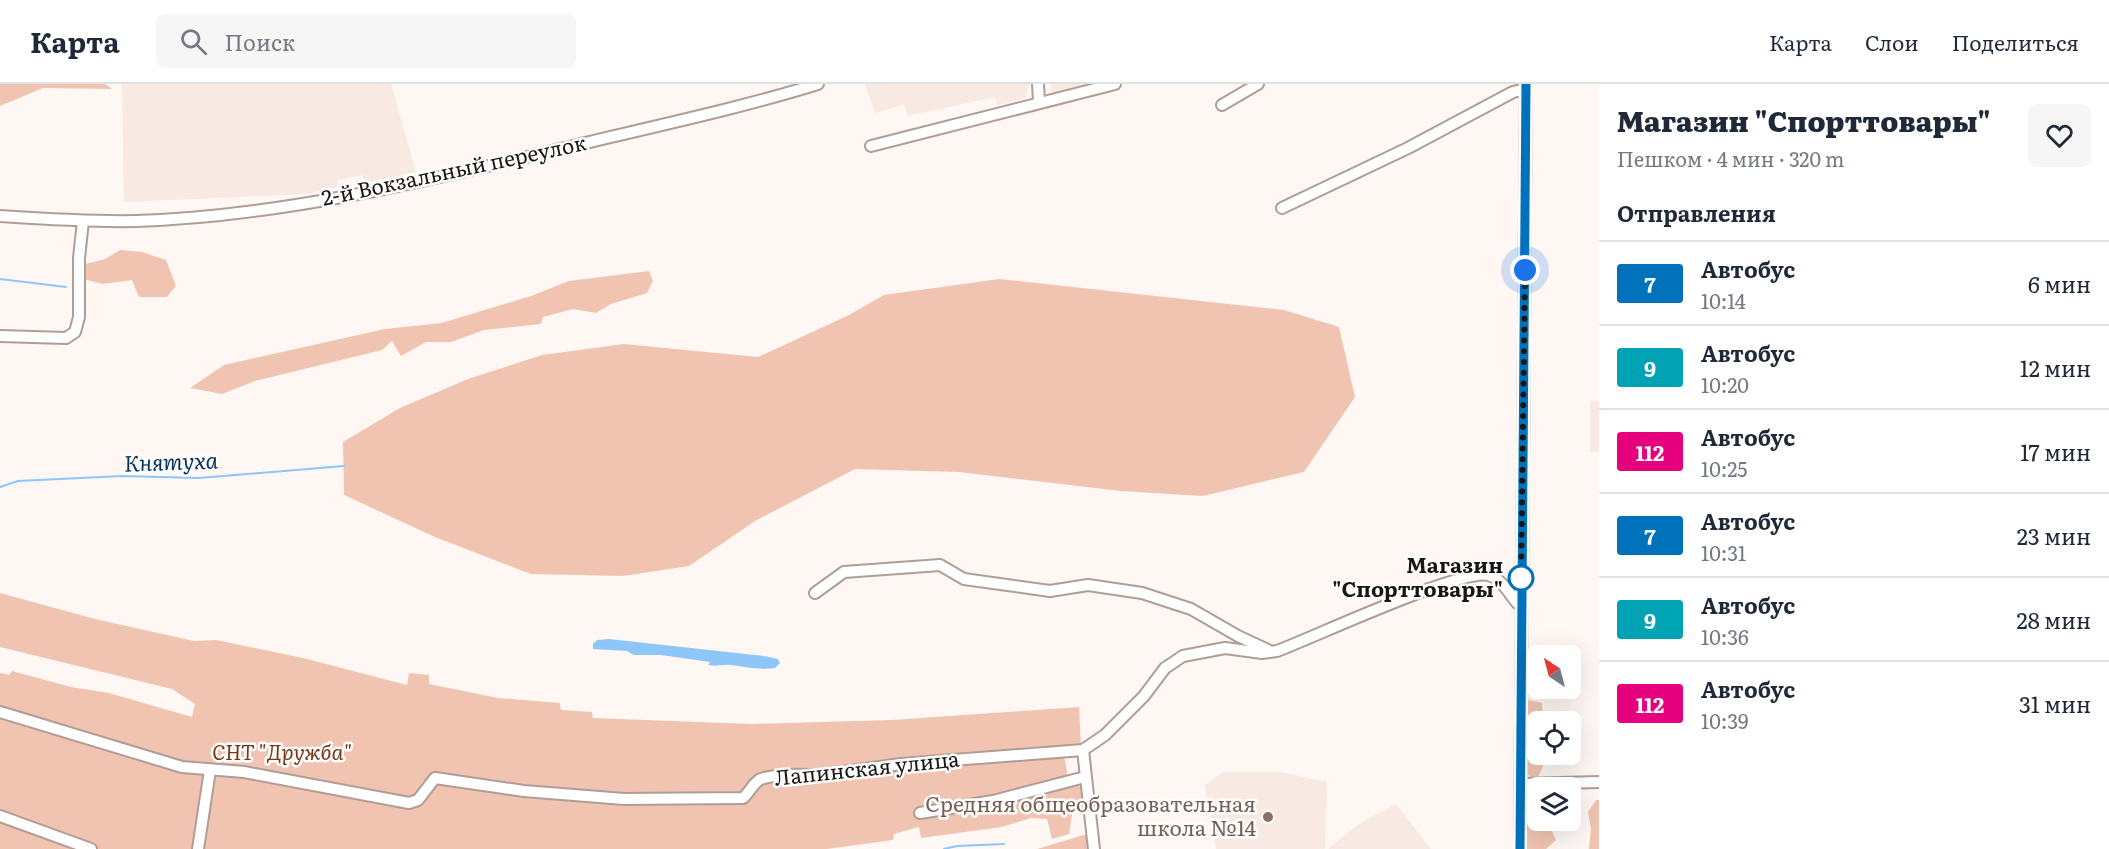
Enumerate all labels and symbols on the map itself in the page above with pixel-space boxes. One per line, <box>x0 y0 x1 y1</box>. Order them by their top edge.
street label: 2-й Вокзальный переулок <box>318 125 589 212</box>
your location <box>1510 255 1540 285</box>
water label: Княтуха <box>123 442 219 479</box>
place label: Магазин "Спорттовары" <box>1332 548 1503 603</box>
marker: Магазин "Спорттовары" <box>1508 565 1534 591</box>
north arrow <box>1527 645 1581 699</box>
park label: СНТ "Дружба" <box>212 735 352 766</box>
street label: Лапинская улица <box>773 741 961 792</box>
place label: Средняя общеобразовательная школа №14 <box>925 787 1256 842</box>
marker: Средняя общеобразовательная школа №14 <box>1261 810 1275 824</box>

